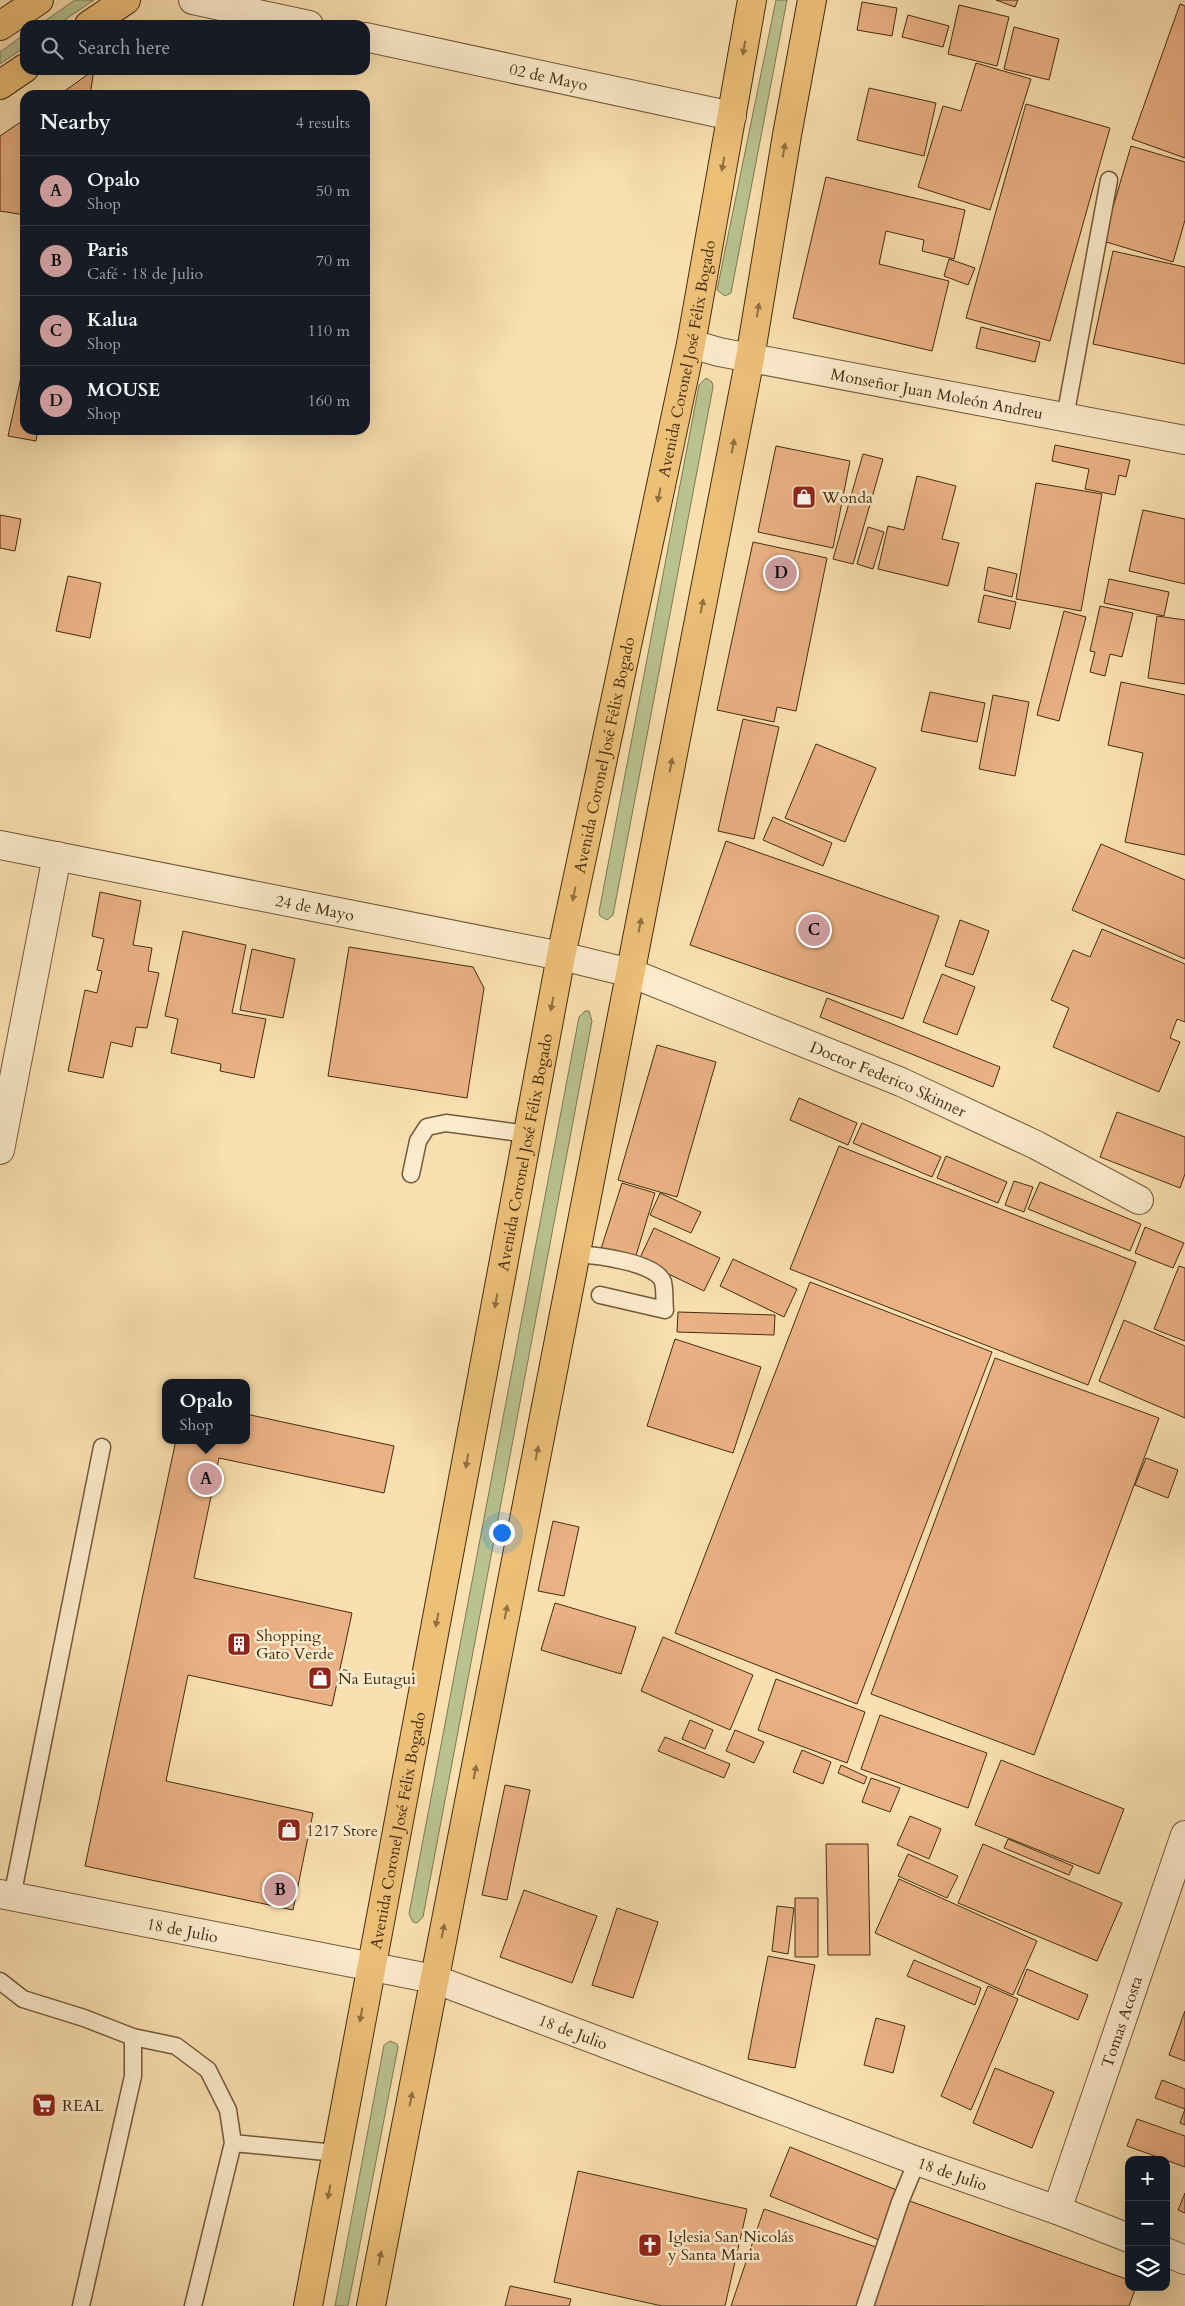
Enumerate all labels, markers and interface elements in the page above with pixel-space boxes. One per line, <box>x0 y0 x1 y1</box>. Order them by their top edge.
search box <box>20 20 370 75</box>
icon: search <box>38 34 66 62</box>
text: Search here <box>78 35 170 61</box>
one-way arrow <box>739 40 747 56</box>
street label: 02 de Mayo <box>507 58 590 97</box>
text: Nearby <box>40 108 111 137</box>
text: 4 results <box>296 112 350 134</box>
one-way arrow <box>781 142 789 158</box>
one-way arrow <box>719 156 727 172</box>
text: Opalo <box>87 167 140 193</box>
text: A <box>50 180 62 202</box>
text: 50 m <box>316 180 350 202</box>
text: Shop <box>87 193 121 215</box>
text: Paris <box>87 237 128 263</box>
street label: Avenida Coronel José Félix Bogado <box>653 238 721 479</box>
text: B <box>50 250 62 272</box>
text: 70 m <box>316 250 350 272</box>
text: Café · 18 de Julio <box>87 263 203 285</box>
one-way arrow <box>755 302 763 318</box>
text: Kalua <box>87 307 138 333</box>
text: C <box>50 320 62 342</box>
text: 110 m <box>308 320 350 342</box>
text: Shop <box>87 333 121 355</box>
street label: Monseñor Juan Moleón Andreu <box>829 363 1045 425</box>
text: MOUSE <box>87 377 160 403</box>
text: D <box>49 390 63 412</box>
text: 160 m <box>308 390 350 412</box>
text: Shop <box>87 403 121 425</box>
one-way arrow <box>729 439 737 454</box>
shop icon: Wonda <box>791 484 817 510</box>
place label: Wonda <box>821 487 873 509</box>
one-way arrow <box>655 488 663 503</box>
pin: D <box>765 554 797 592</box>
one-way arrow <box>698 598 706 614</box>
street label: Avenida Coronel José Félix Bogado <box>569 635 641 875</box>
one-way arrow <box>667 758 675 773</box>
one-way arrow <box>570 886 578 901</box>
street label: 24 de Mayo <box>273 890 356 927</box>
pin: C <box>798 911 830 949</box>
one-way arrow <box>636 917 644 933</box>
one-way arrow <box>547 996 555 1012</box>
street label: Avenida Coronel José Félix Bogado <box>492 1031 558 1273</box>
street label: Doctor Federico Skinner <box>807 1036 970 1123</box>
one-way arrow <box>492 1293 500 1309</box>
popup <box>162 1379 250 1444</box>
text: Opalo <box>180 1388 232 1414</box>
text: Shop <box>180 1414 213 1436</box>
one-way arrow <box>533 1444 541 1460</box>
one-way arrow <box>462 1453 470 1469</box>
pin: A <box>190 1460 222 1498</box>
your location <box>489 1520 515 1546</box>
one-way arrow <box>502 1604 510 1620</box>
one-way arrow <box>432 1613 440 1629</box>
place label: Shopping Gato Verde <box>256 1625 334 1665</box>
building icon: Shopping Gato Verde <box>226 1631 252 1657</box>
shop icon: Ña Eutagui <box>307 1665 333 1691</box>
place label: Ña Eutagui <box>338 1668 416 1690</box>
street label: Avenida Coronel José Félix Bogado <box>365 1710 431 1951</box>
one-way arrow <box>471 1763 479 1779</box>
shop icon: 1217 Store <box>276 1817 302 1843</box>
place label: 1217 Store <box>306 1820 378 1842</box>
pin: B <box>264 1871 296 1909</box>
street label: 18 de Julio <box>145 1913 220 1949</box>
one-way arrow <box>440 1923 448 1939</box>
street label: Tomas Acosta <box>1096 1973 1148 2071</box>
one-way arrow <box>357 2007 365 2023</box>
street label: 18 de Julio <box>535 2009 611 2056</box>
one-way arrow <box>407 2091 415 2106</box>
supermarket icon: REAL <box>31 2092 57 2118</box>
place label: REAL <box>62 2095 104 2117</box>
street label: 18 de Julio <box>914 2152 990 2197</box>
map controls <box>1125 2156 1170 2291</box>
button: + <box>1125 2156 1170 2201</box>
one-way arrow <box>324 2184 332 2200</box>
button: − <box>1125 2201 1170 2246</box>
place label: Iglesia San Nicolás y Santa Maria <box>667 2226 794 2266</box>
church icon: Iglesia San Nicolás y Santa Maria <box>637 2232 663 2258</box>
button: layers <box>1125 2246 1170 2291</box>
one-way arrow <box>376 2251 384 2266</box>

